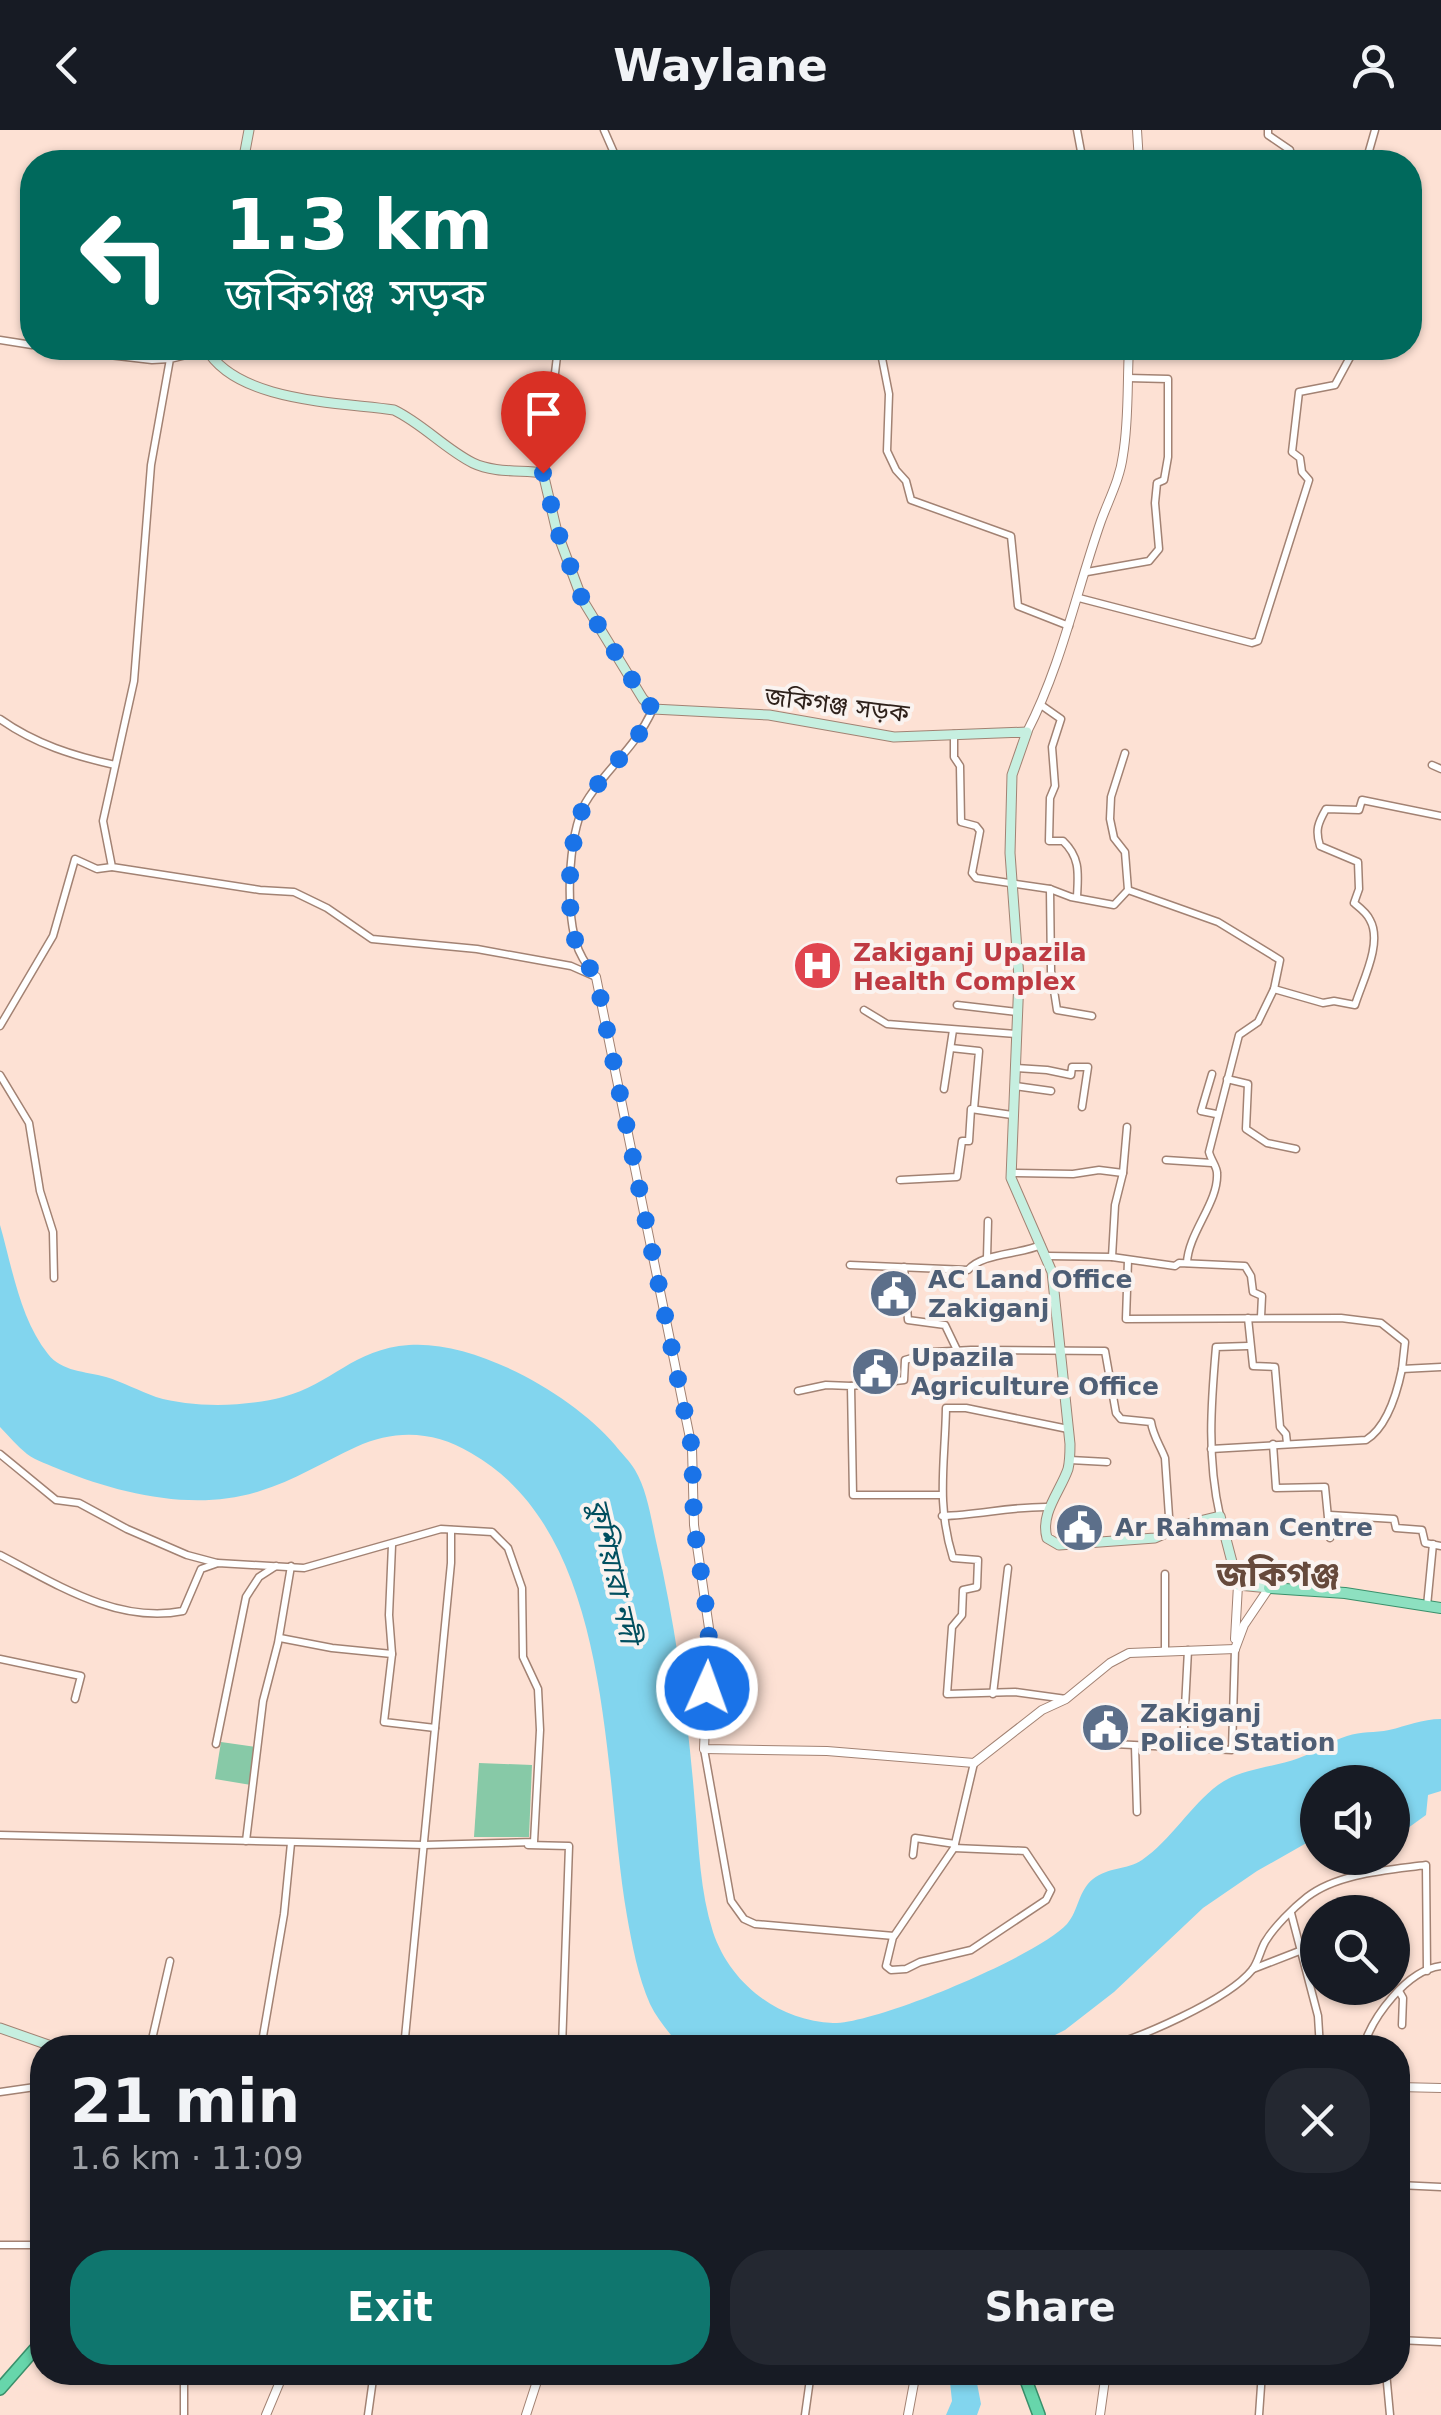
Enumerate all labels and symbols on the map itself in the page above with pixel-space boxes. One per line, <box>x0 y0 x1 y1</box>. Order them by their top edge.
pin <box>501 371 586 474</box>
street label: জকিগঞ্জ সড়ক <box>762 682 912 728</box>
place label: Zakiganj Upazila Health Complex <box>853 938 1087 996</box>
hospital icon: Zakiganj Upazila Health Complex <box>792 940 844 992</box>
place label: AC Land Office Zakiganj <box>928 1265 1133 1323</box>
public building icon: AC Land Office Zakiganj <box>867 1267 919 1319</box>
place label: Upazila Agriculture Office <box>911 1343 1159 1401</box>
public building icon: Upazila Agriculture Office <box>850 1345 902 1397</box>
water label: কুশিয়ারা নদী <box>581 1496 648 1652</box>
public building icon: Ar Rahman Centre <box>1054 1501 1106 1553</box>
place label: Ar Rahman Centre <box>1115 1513 1373 1542</box>
district label: জকিগঞ্জ <box>1215 1554 1340 1594</box>
position arrow <box>655 1636 759 1740</box>
place label: Zakiganj Police Station <box>1140 1699 1335 1757</box>
public building icon: Zakiganj Police Station <box>1079 1701 1131 1753</box>

